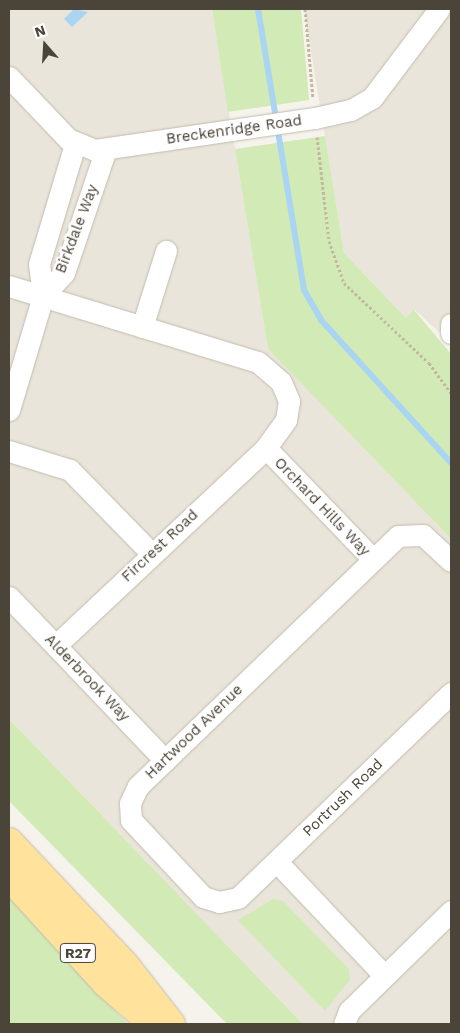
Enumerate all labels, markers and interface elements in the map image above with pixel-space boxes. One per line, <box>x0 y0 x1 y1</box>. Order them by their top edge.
north arrow <box>20 20 70 70</box>
text: N <box>33 22 48 40</box>
street label: Breckenridge Road <box>165 112 303 148</box>
street label: Birkdale Way <box>52 182 102 276</box>
street label: Orchard Hills Way <box>270 454 374 560</box>
street label: Fircrest Road <box>118 506 202 586</box>
street label: Alderbrook Way <box>41 630 133 726</box>
street label: Hartwood Avenue <box>141 681 247 783</box>
street label: Portrush Road <box>299 755 387 841</box>
road number: R27 <box>59 941 97 964</box>

